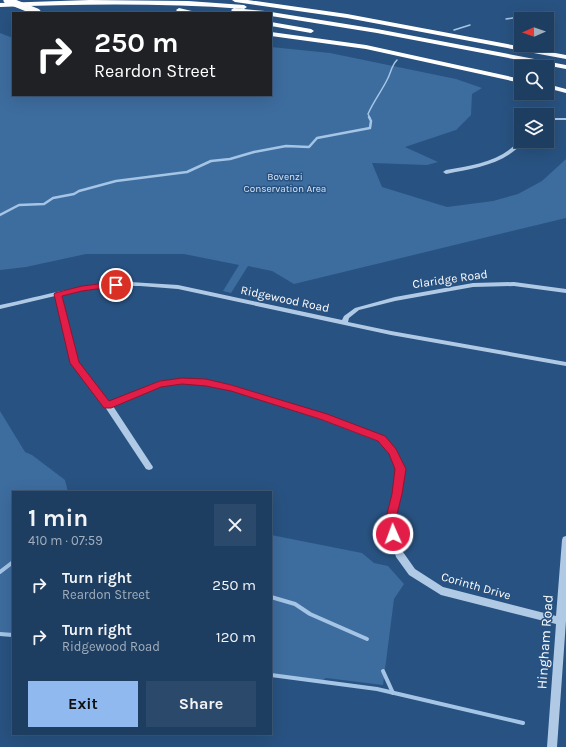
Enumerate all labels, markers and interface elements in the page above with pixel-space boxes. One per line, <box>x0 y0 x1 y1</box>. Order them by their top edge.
north arrow <box>514 12 554 52</box>
map controls <box>514 12 554 148</box>
text: 250 m <box>94 26 179 59</box>
icon: right <box>28 28 80 80</box>
text: Reardon Street <box>94 60 216 82</box>
button: search <box>514 60 554 100</box>
button: layers <box>514 108 554 148</box>
park label: Bovenzi Conservation Area <box>244 171 326 195</box>
street label: Claridge Road <box>412 267 488 291</box>
pin <box>99 268 133 302</box>
icon: arrive <box>105 274 127 296</box>
street label: Ridgewood Road <box>239 283 331 315</box>
text: 1 min <box>28 504 88 532</box>
button: close <box>214 504 256 546</box>
position arrow <box>372 513 414 555</box>
text: 410 m · 07:59 <box>28 533 103 548</box>
text: Turn right <box>62 569 132 587</box>
street label: Corinth Drive <box>440 569 512 603</box>
icon: right <box>28 574 50 596</box>
text: 250 m <box>212 576 256 594</box>
text: Reardon Street <box>62 587 150 602</box>
street label: Hingham Road <box>533 594 557 690</box>
text: Turn right <box>62 621 132 639</box>
icon: right <box>28 626 50 648</box>
text: 120 m <box>216 628 256 646</box>
text: Ridgewood Road <box>62 639 160 654</box>
button: Exit <box>28 681 138 727</box>
button: Share <box>146 681 256 727</box>

